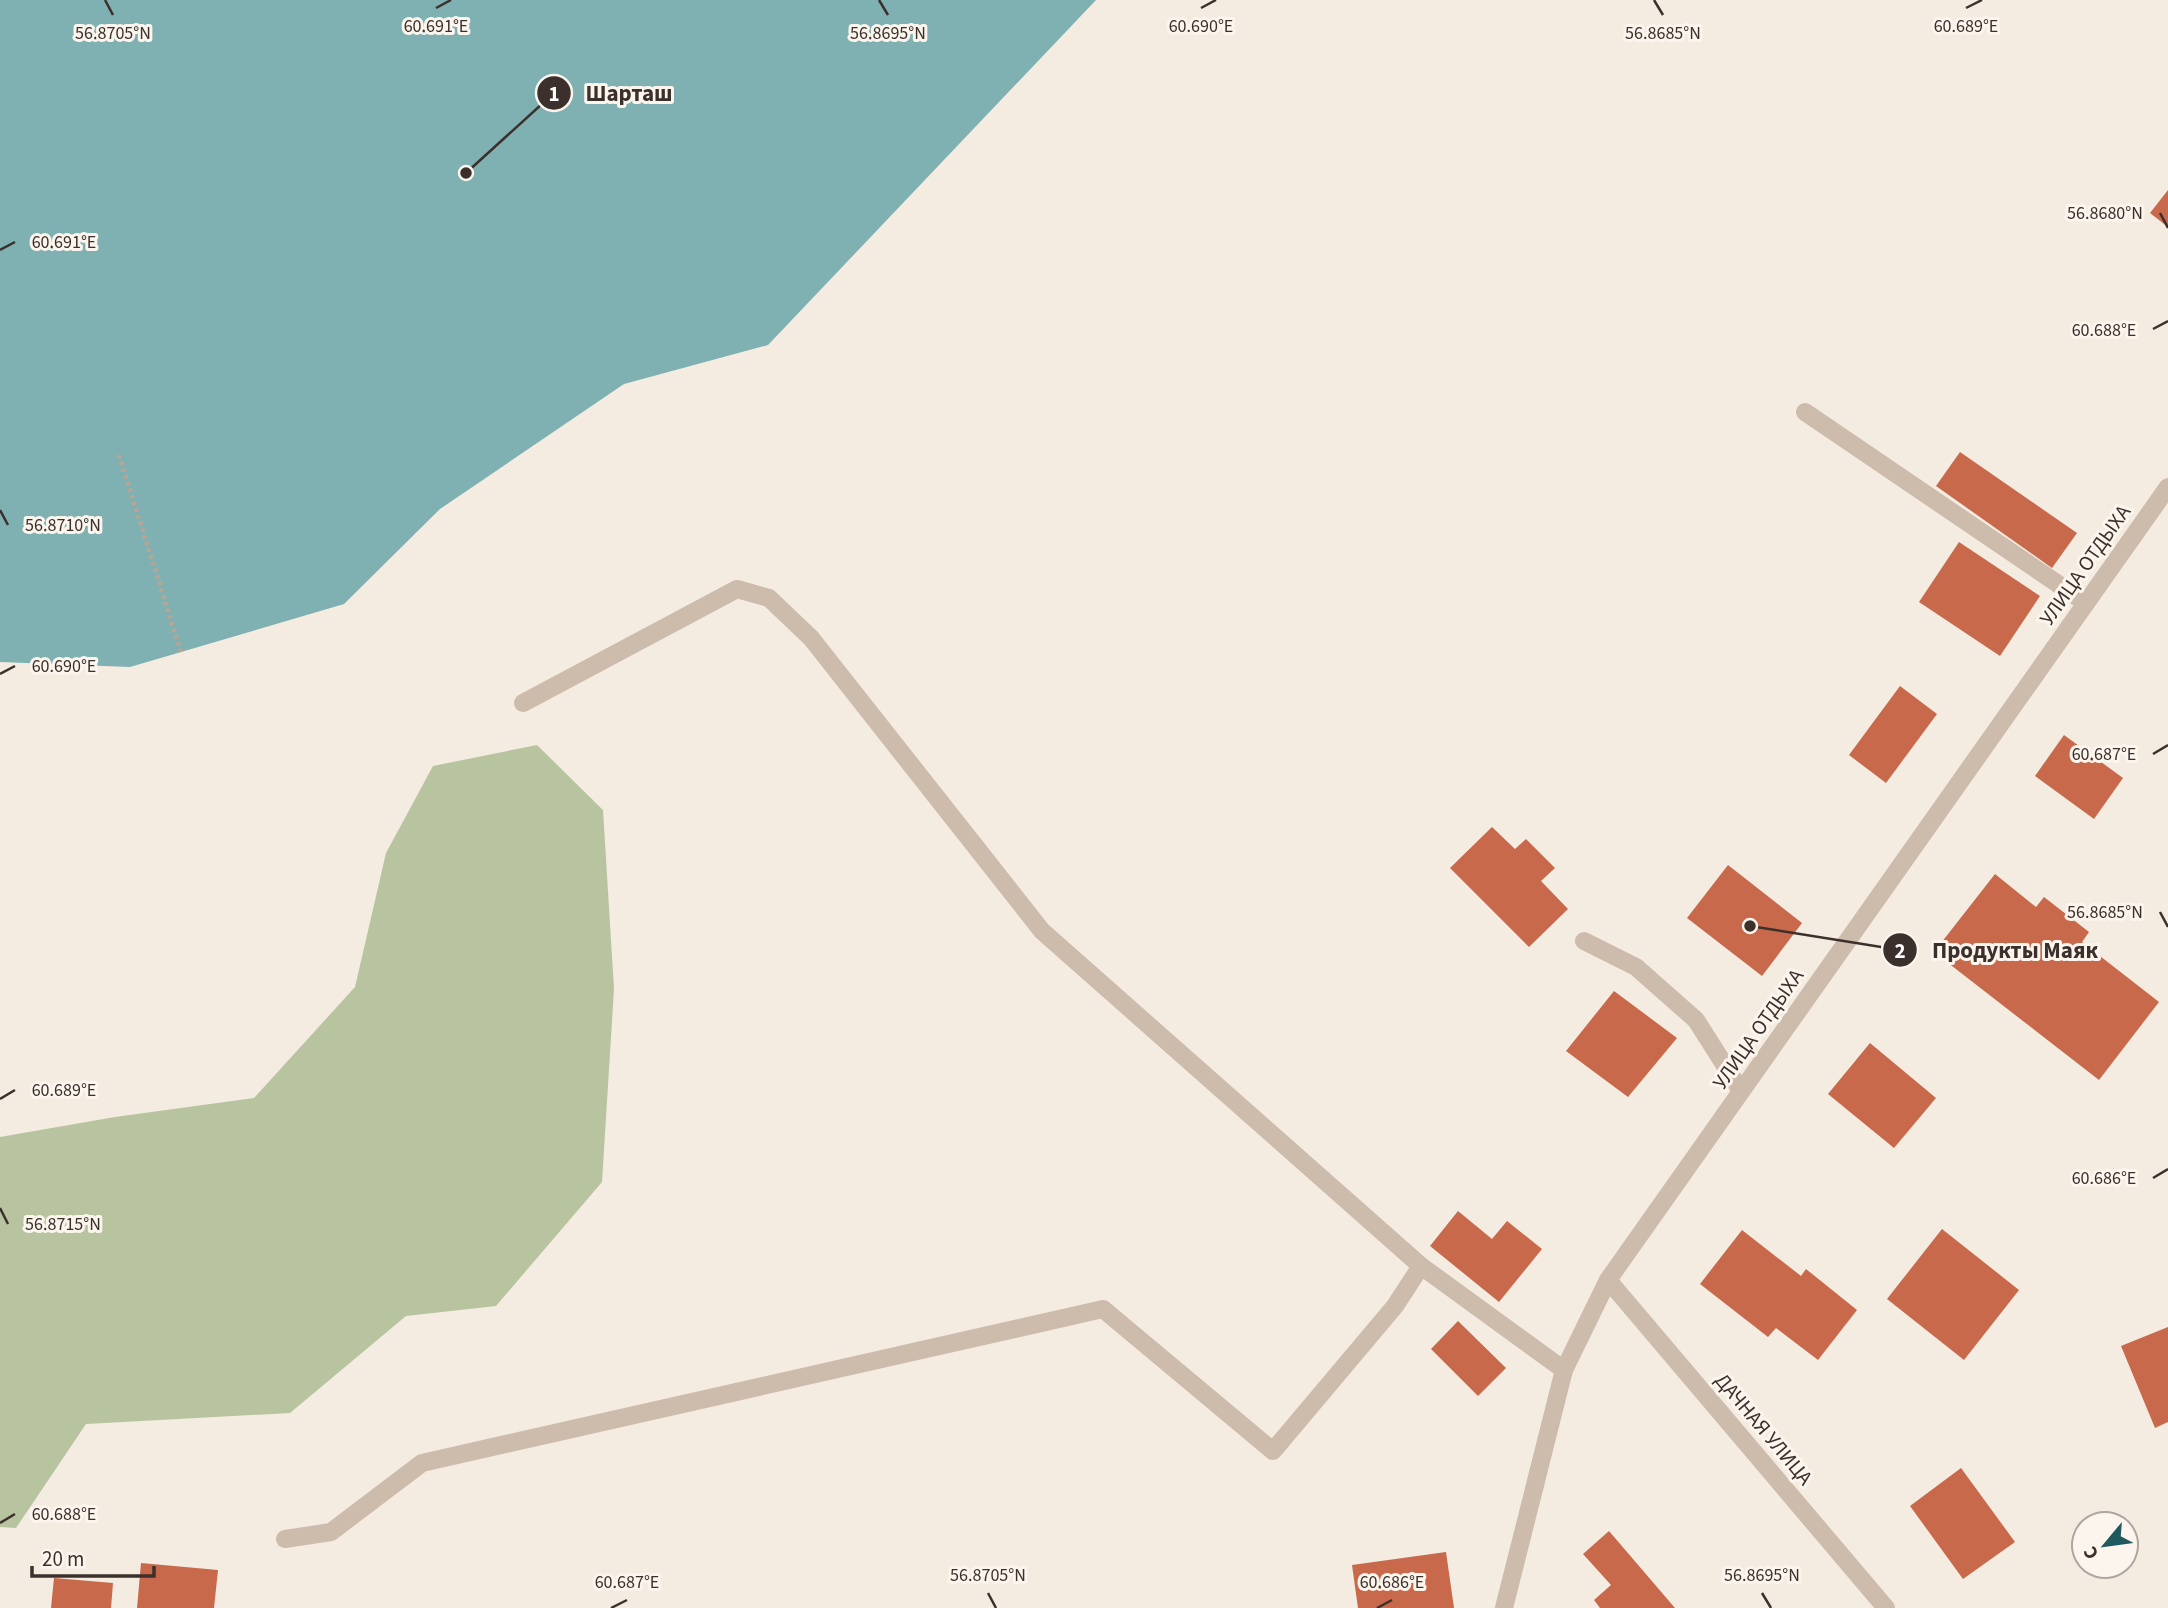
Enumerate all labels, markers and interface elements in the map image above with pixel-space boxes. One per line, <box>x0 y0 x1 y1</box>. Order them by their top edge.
text: 60.691°E <box>404 14 468 39</box>
text: 60.690°E <box>1169 14 1233 39</box>
text: 60.689°E <box>1934 14 1998 39</box>
text: 56.8705°N <box>75 21 151 46</box>
text: 56.8695°N <box>850 21 926 46</box>
text: 56.8685°N <box>1625 21 1701 46</box>
callout: Шарташ <box>537 71 687 115</box>
text: Шарташ <box>585 77 673 110</box>
text: 1 <box>548 79 560 109</box>
text: 56.8680°N <box>2067 201 2143 226</box>
text: 60.691°E <box>32 230 96 255</box>
text: 60.688°E <box>2072 318 2136 343</box>
street label: УЛИЦА ОТДЫХА <box>2032 498 2138 631</box>
text: 56.8710°N <box>25 513 101 538</box>
text: 60.690°E <box>32 654 96 679</box>
text: 60.687°E <box>2072 742 2136 767</box>
text: 56.8685°N <box>2067 900 2143 925</box>
callout: Продукты Маяк <box>1883 928 2112 972</box>
text: Продукты Маяк <box>1932 934 2098 967</box>
text: 2 <box>1894 936 1906 966</box>
street label: УЛИЦА ОТДЫХА <box>1705 962 1811 1095</box>
text: 60.689°E <box>32 1078 96 1103</box>
text: 60.686°E <box>2072 1166 2136 1191</box>
text: 56.8715°N <box>25 1212 101 1237</box>
street label: ДАЧНАЯ УЛИЦА <box>1708 1366 1820 1492</box>
text: 60.688°E <box>32 1502 96 1527</box>
north arrow <box>2070 1510 2140 1580</box>
scale bar <box>32 1534 154 1578</box>
text: С <box>2077 1541 2106 1564</box>
text: 20 m <box>42 1544 84 1574</box>
text: 56.8705°N <box>950 1563 1026 1588</box>
text: 56.8695°N <box>1724 1563 1800 1588</box>
text: 60.687°E <box>595 1570 659 1595</box>
text: 60.686°E <box>1360 1570 1424 1595</box>

